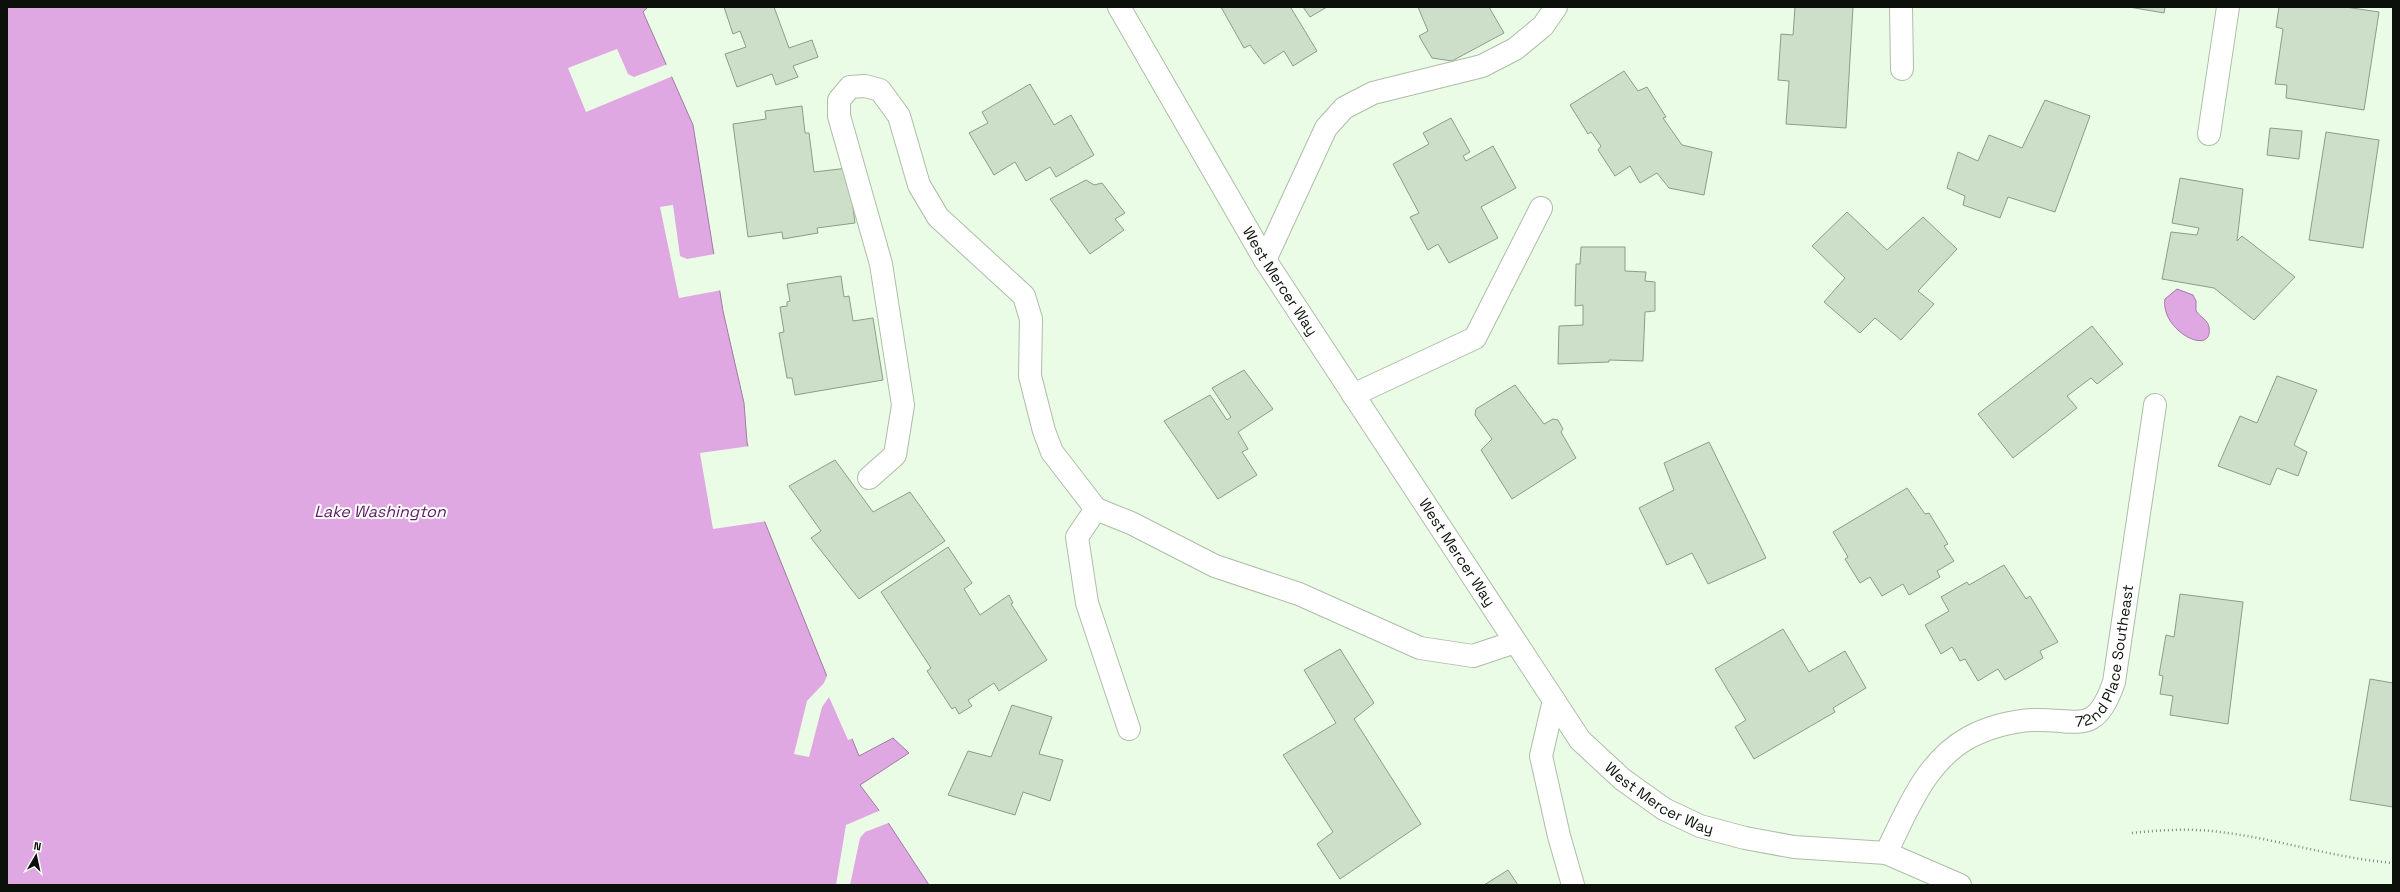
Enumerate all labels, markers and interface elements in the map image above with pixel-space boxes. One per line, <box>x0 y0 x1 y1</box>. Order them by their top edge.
street label: West Mercer Way <box>1239 223 1322 339</box>
street label: West Mercer Way <box>1415 495 1500 610</box>
water label: Lake Washington <box>314 501 447 522</box>
street label: 72nd Place Southeast <box>2074 583 2137 731</box>
street label: West Mercer Way <box>1601 758 1716 838</box>
north arrow <box>16 836 56 876</box>
text: N <box>33 839 42 854</box>

